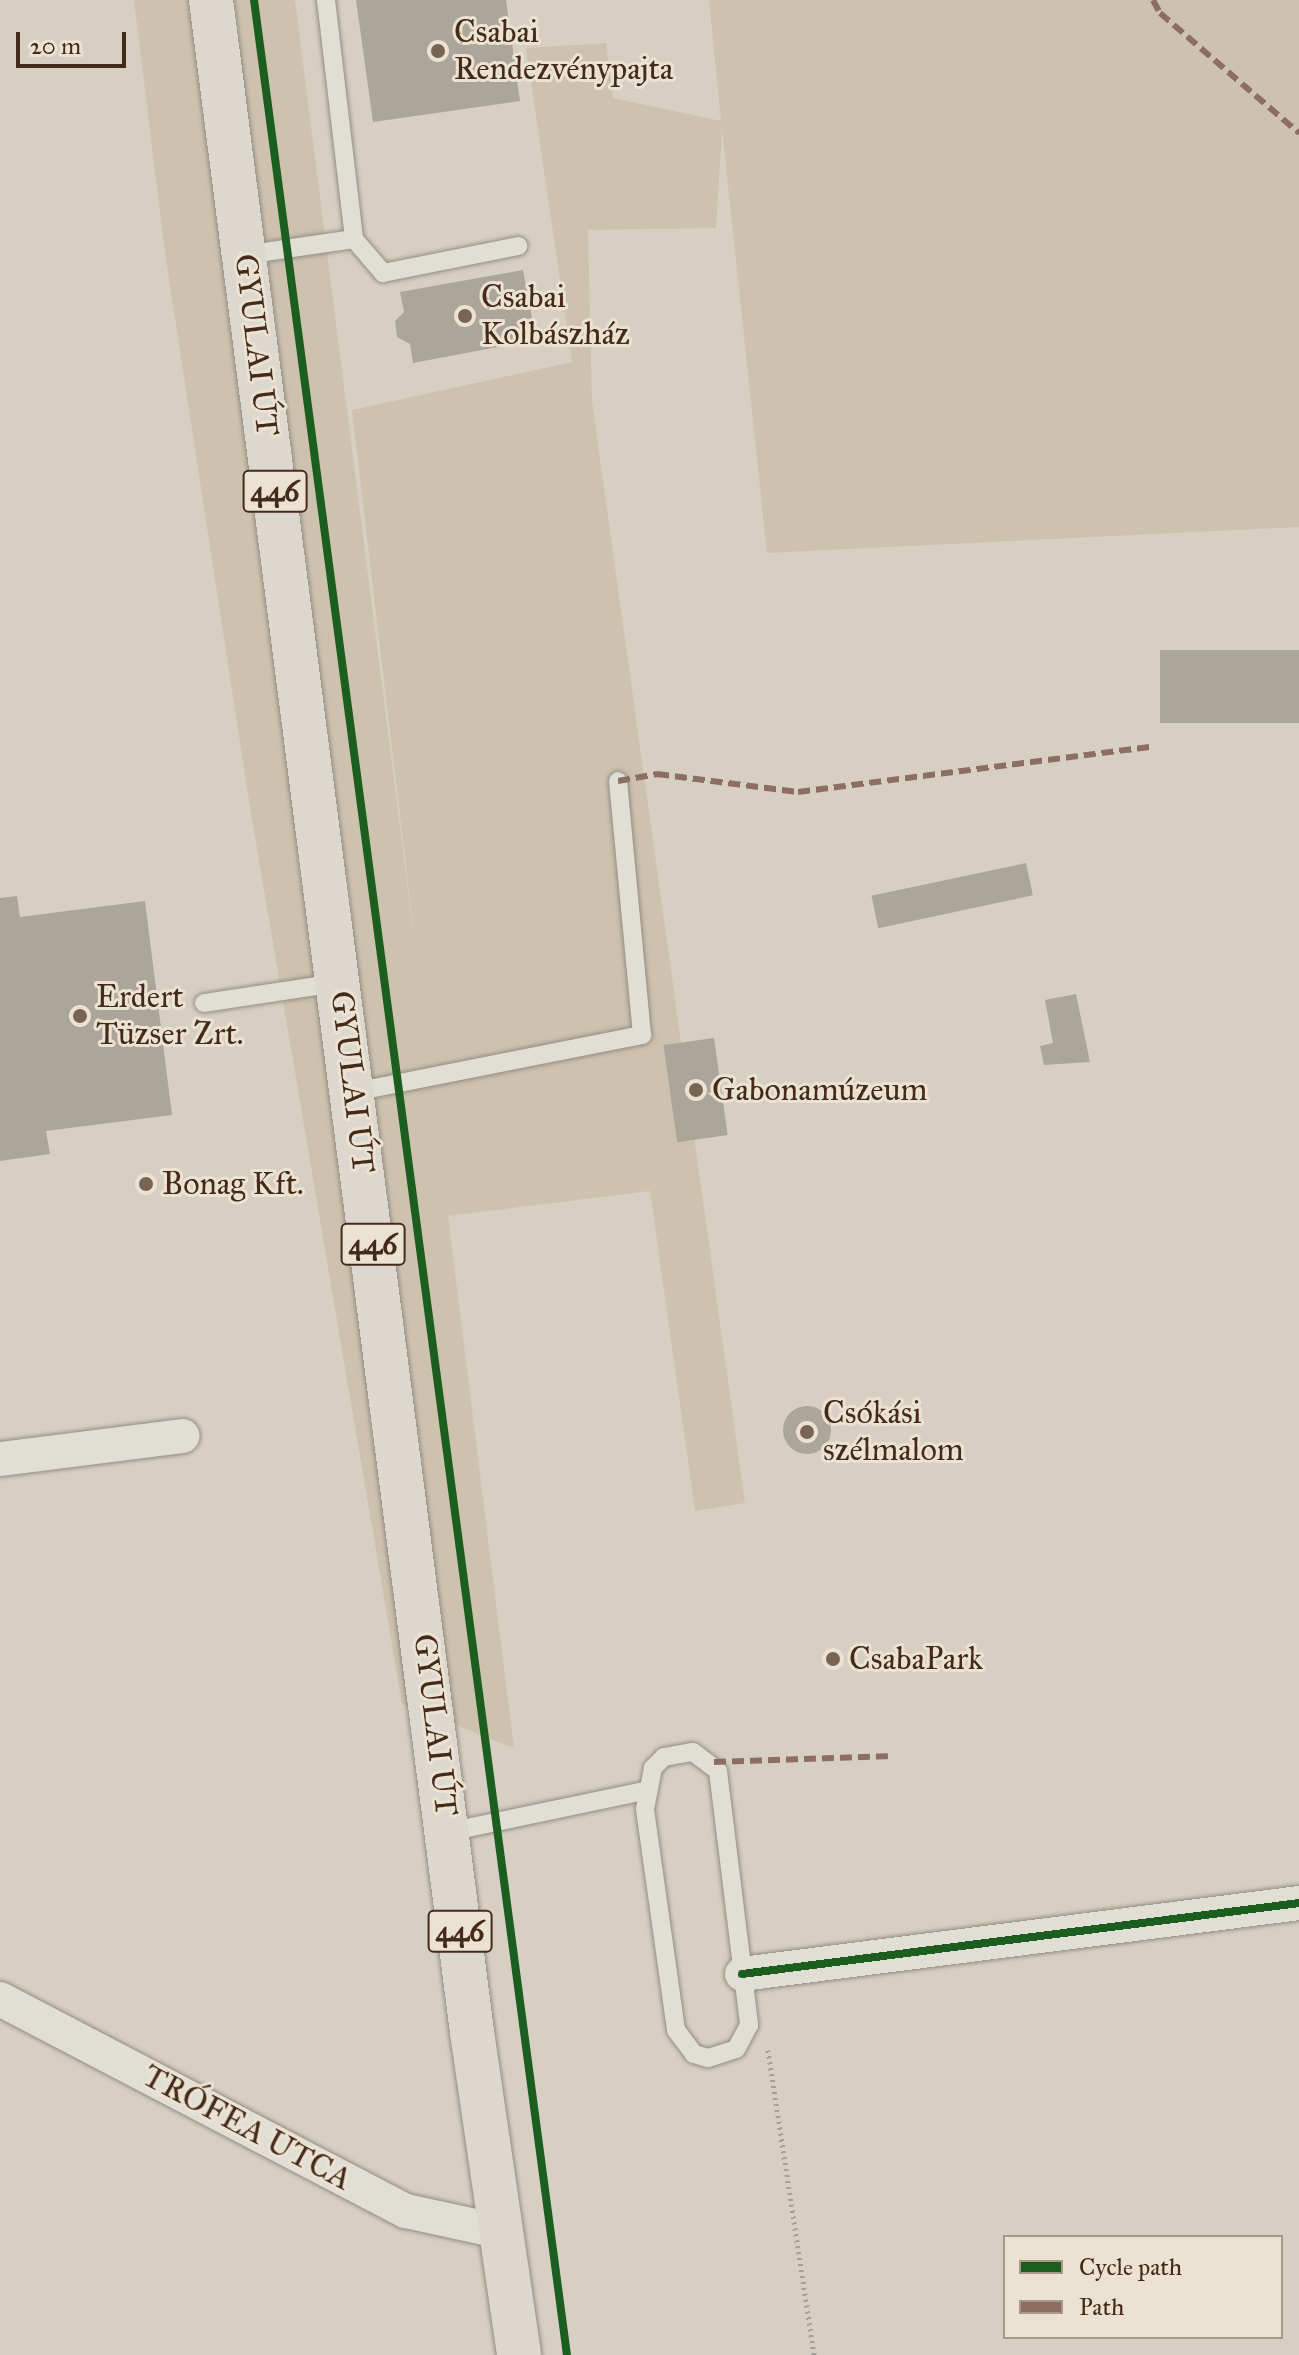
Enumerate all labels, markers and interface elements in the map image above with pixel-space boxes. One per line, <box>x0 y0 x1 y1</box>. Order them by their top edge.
place label: Csabai Rendezvénypajta <box>454 14 673 89</box>
scale bar <box>20 16 130 66</box>
text: 20 m <box>30 31 81 61</box>
marker: Csabai Rendezvénypajta <box>429 42 447 60</box>
street label: GYULAI ÚT <box>226 252 286 438</box>
place label: Csabai Kolbászház <box>481 279 630 354</box>
marker: Csabai Kolbászház <box>456 307 474 325</box>
road number: 446 <box>241 465 309 517</box>
place label: Erdert Tüzser Zrt. <box>96 979 243 1054</box>
street label: GYULAI ÚT <box>322 989 382 1175</box>
marker: Erdert Tüzser Zrt. <box>71 1007 89 1025</box>
place label: Gabonamúzeum <box>712 1071 927 1109</box>
marker: Gabonamúzeum <box>687 1081 705 1099</box>
place label: Bonag Kft. <box>162 1165 304 1203</box>
marker: Bonag Kft. <box>137 1175 155 1193</box>
road number: 446 <box>339 1218 407 1270</box>
place label: Csókási szélmalom <box>823 1395 964 1470</box>
marker: Csókási szélmalom <box>798 1423 816 1441</box>
street label: GYULAI ÚT <box>405 1632 465 1818</box>
place label: CsabaPark <box>849 1640 983 1678</box>
marker: CsabaPark <box>824 1650 842 1668</box>
road number: 446 <box>426 1905 494 1957</box>
street label: TRÓFEA UTCA <box>136 2057 358 2199</box>
legend <box>1003 2235 1283 2339</box>
text: Cycle path <box>1079 2252 1182 2282</box>
text: Path <box>1079 2292 1124 2322</box>

